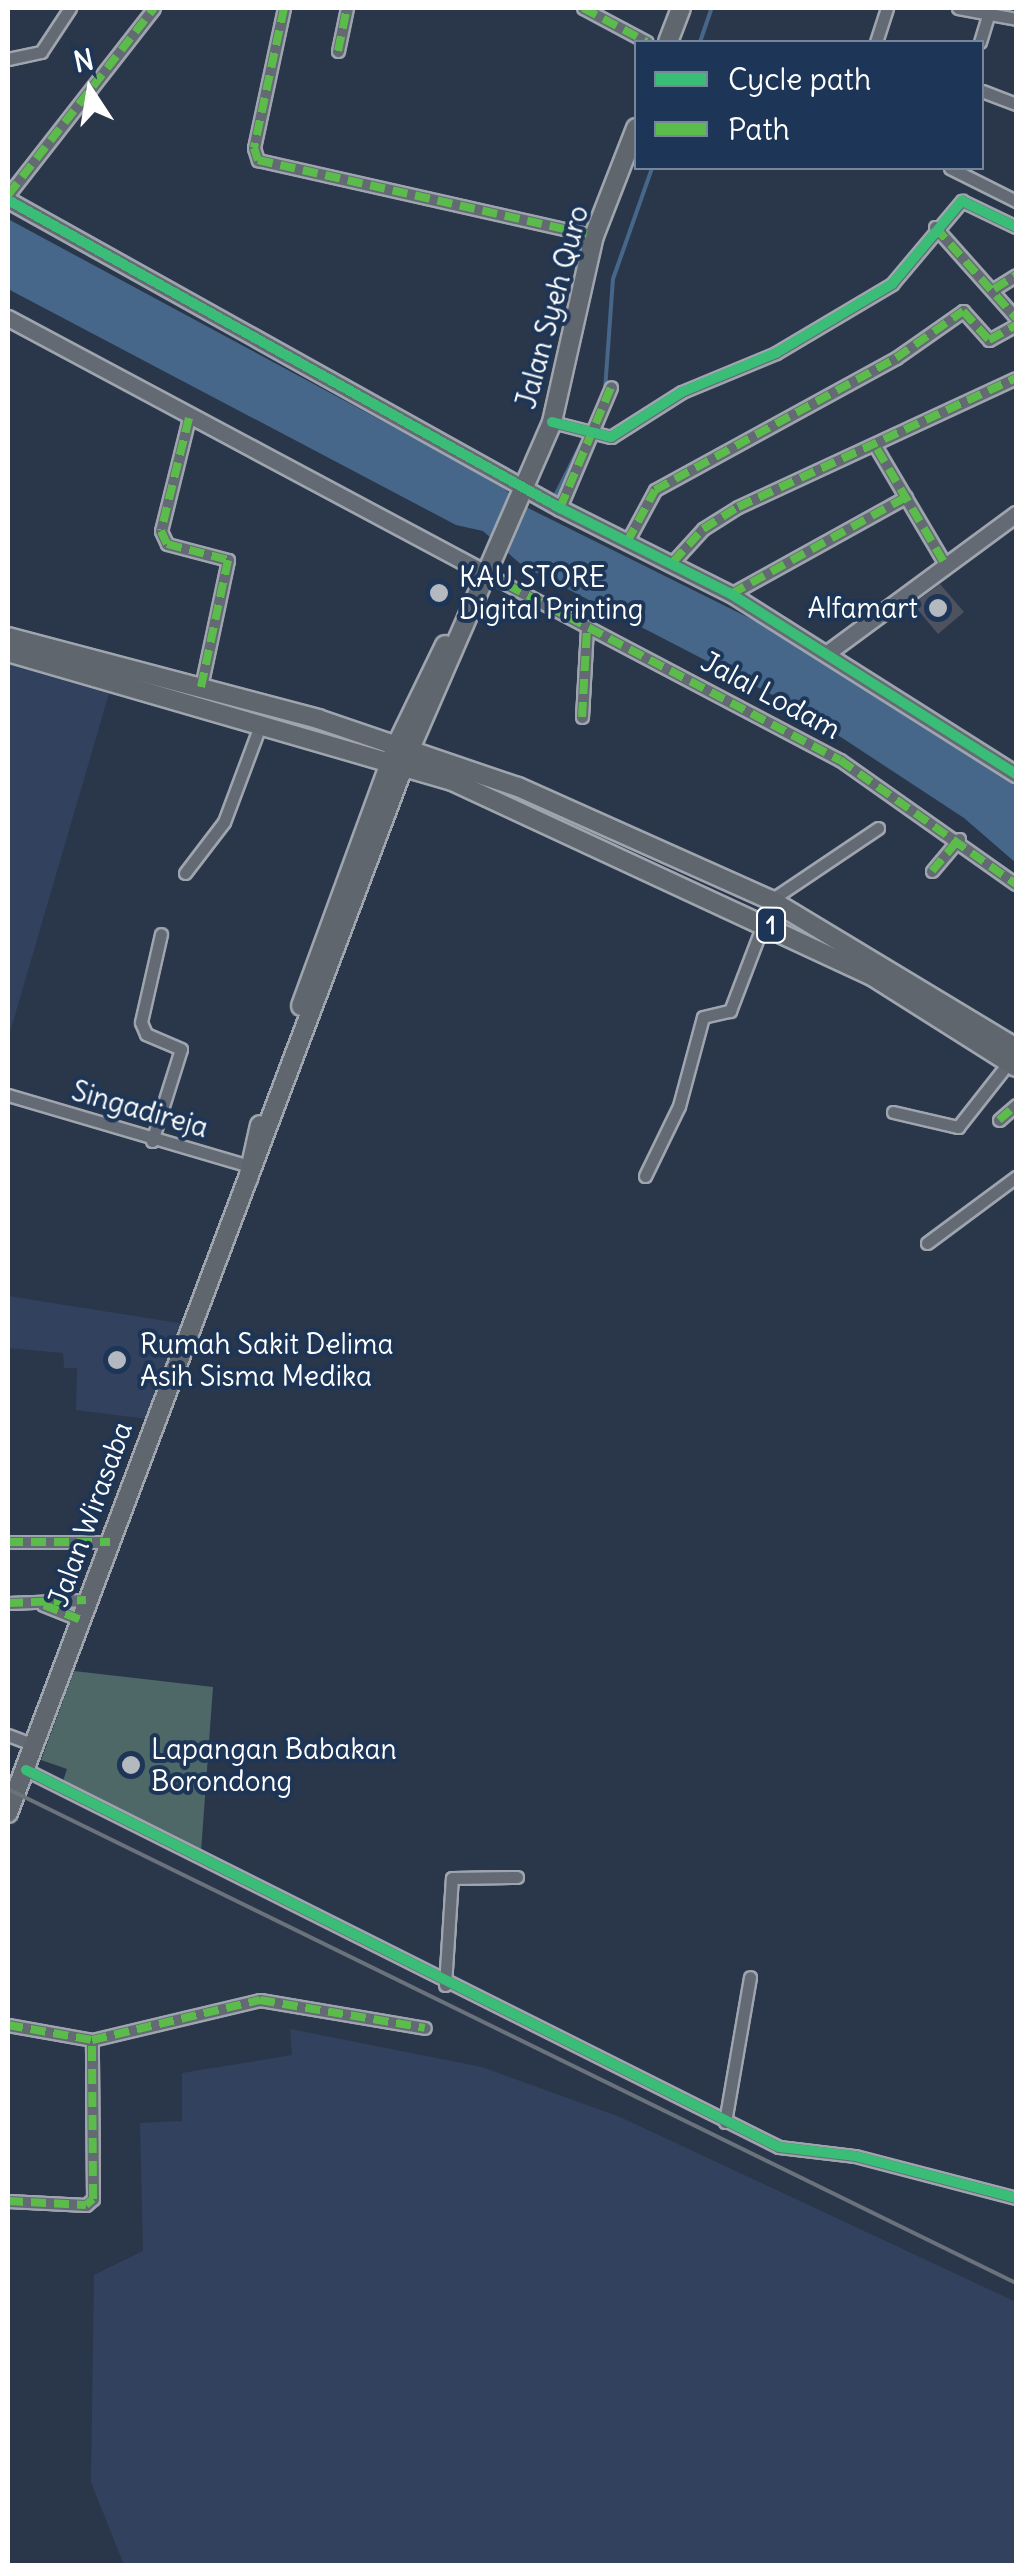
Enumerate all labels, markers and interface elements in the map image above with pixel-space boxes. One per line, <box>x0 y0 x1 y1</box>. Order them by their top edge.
north arrow <box>40 40 140 140</box>
legend <box>634 40 984 170</box>
text: N <box>71 41 97 80</box>
text: Cycle path <box>728 60 871 98</box>
text: Path <box>728 110 790 148</box>
street label: Jalan Syeh Quro <box>509 202 595 412</box>
place label: KAU STORE Digital Printing <box>459 560 643 626</box>
marker: KAU STORE Digital Printing <box>428 582 450 604</box>
place label: Alfamart <box>808 591 918 625</box>
marker: Alfamart <box>927 597 949 619</box>
street label: Jalal Lodam <box>696 644 846 746</box>
road number: 1 <box>756 905 786 945</box>
street label: Singadireja <box>68 1074 212 1144</box>
place label: Rumah Sakit Delima Asih Sisma Medika <box>140 1327 394 1393</box>
marker: Rumah Sakit Delima Asih Sisma Medika <box>104 1347 130 1373</box>
street label: Jalan Wirasaba <box>41 1417 139 1611</box>
place label: Lapangan Babakan Borondong <box>151 1732 397 1798</box>
marker: Lapangan Babakan Borondong <box>120 1754 142 1776</box>

